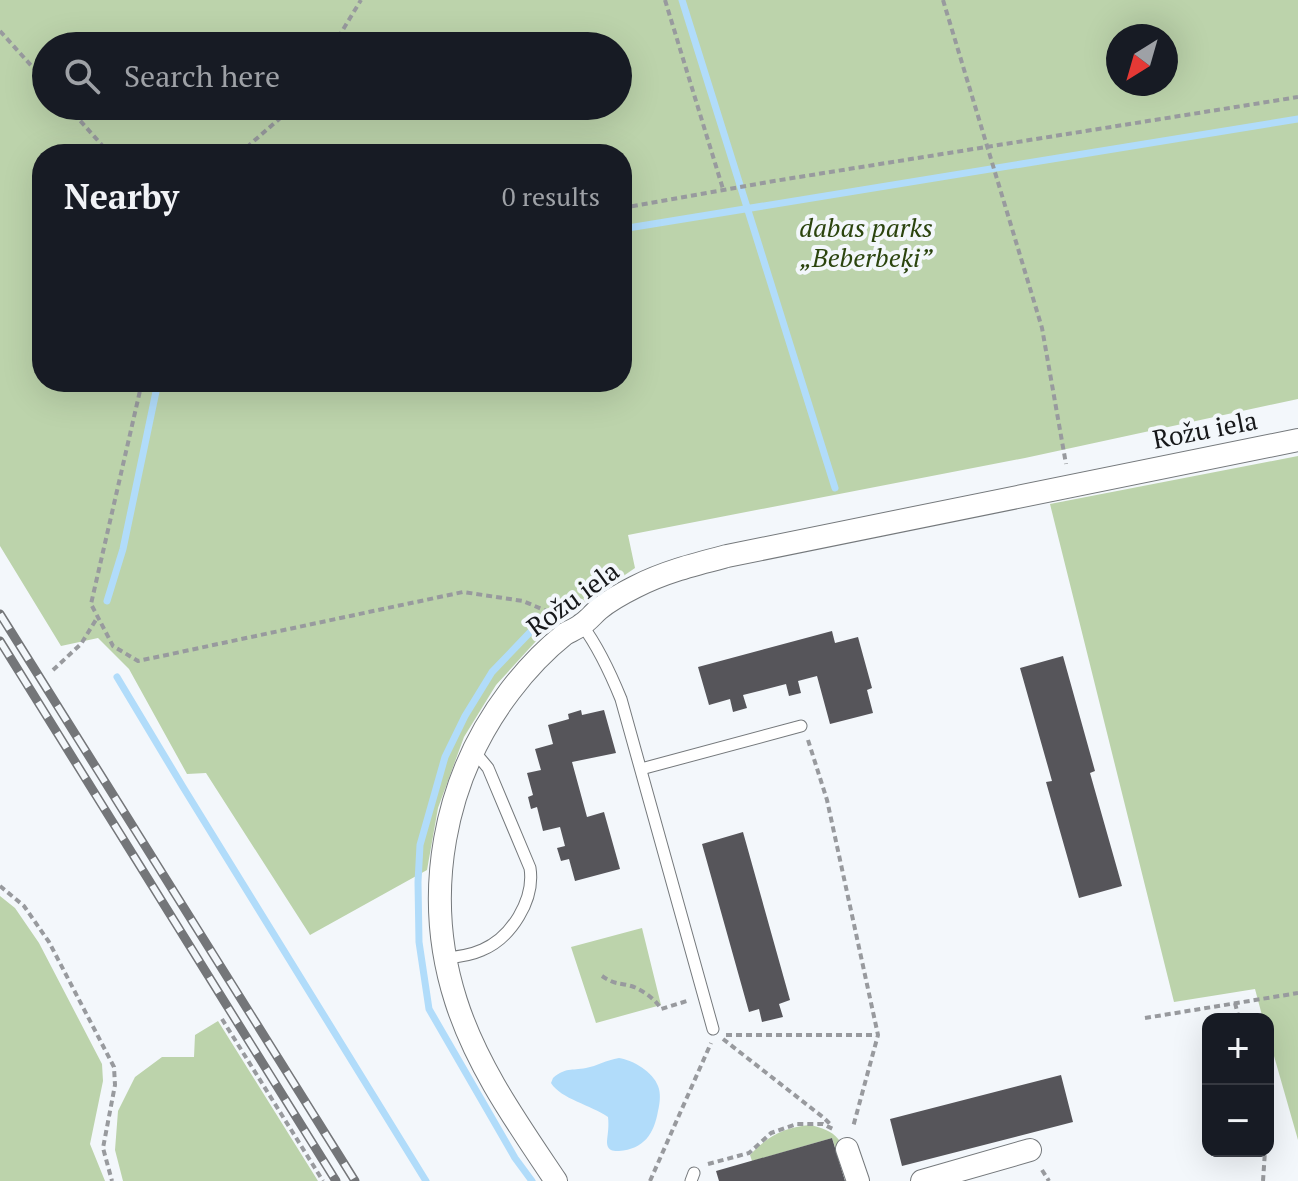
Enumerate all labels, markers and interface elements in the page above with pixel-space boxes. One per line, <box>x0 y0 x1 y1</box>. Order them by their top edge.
north arrow <box>1106 24 1178 96</box>
search box <box>32 32 632 120</box>
icon: search <box>60 54 104 98</box>
text: Search here <box>124 56 280 96</box>
text: Nearby <box>64 174 179 219</box>
text: 0 results <box>502 179 600 213</box>
park label: dabas parks „Beberbeķi” <box>799 210 933 274</box>
street label: Rožu iela <box>1150 402 1260 456</box>
street label: Rožu iela <box>520 553 625 643</box>
map controls <box>1202 1013 1274 1157</box>
button: + <box>1202 1013 1274 1085</box>
button: − <box>1202 1085 1274 1157</box>

